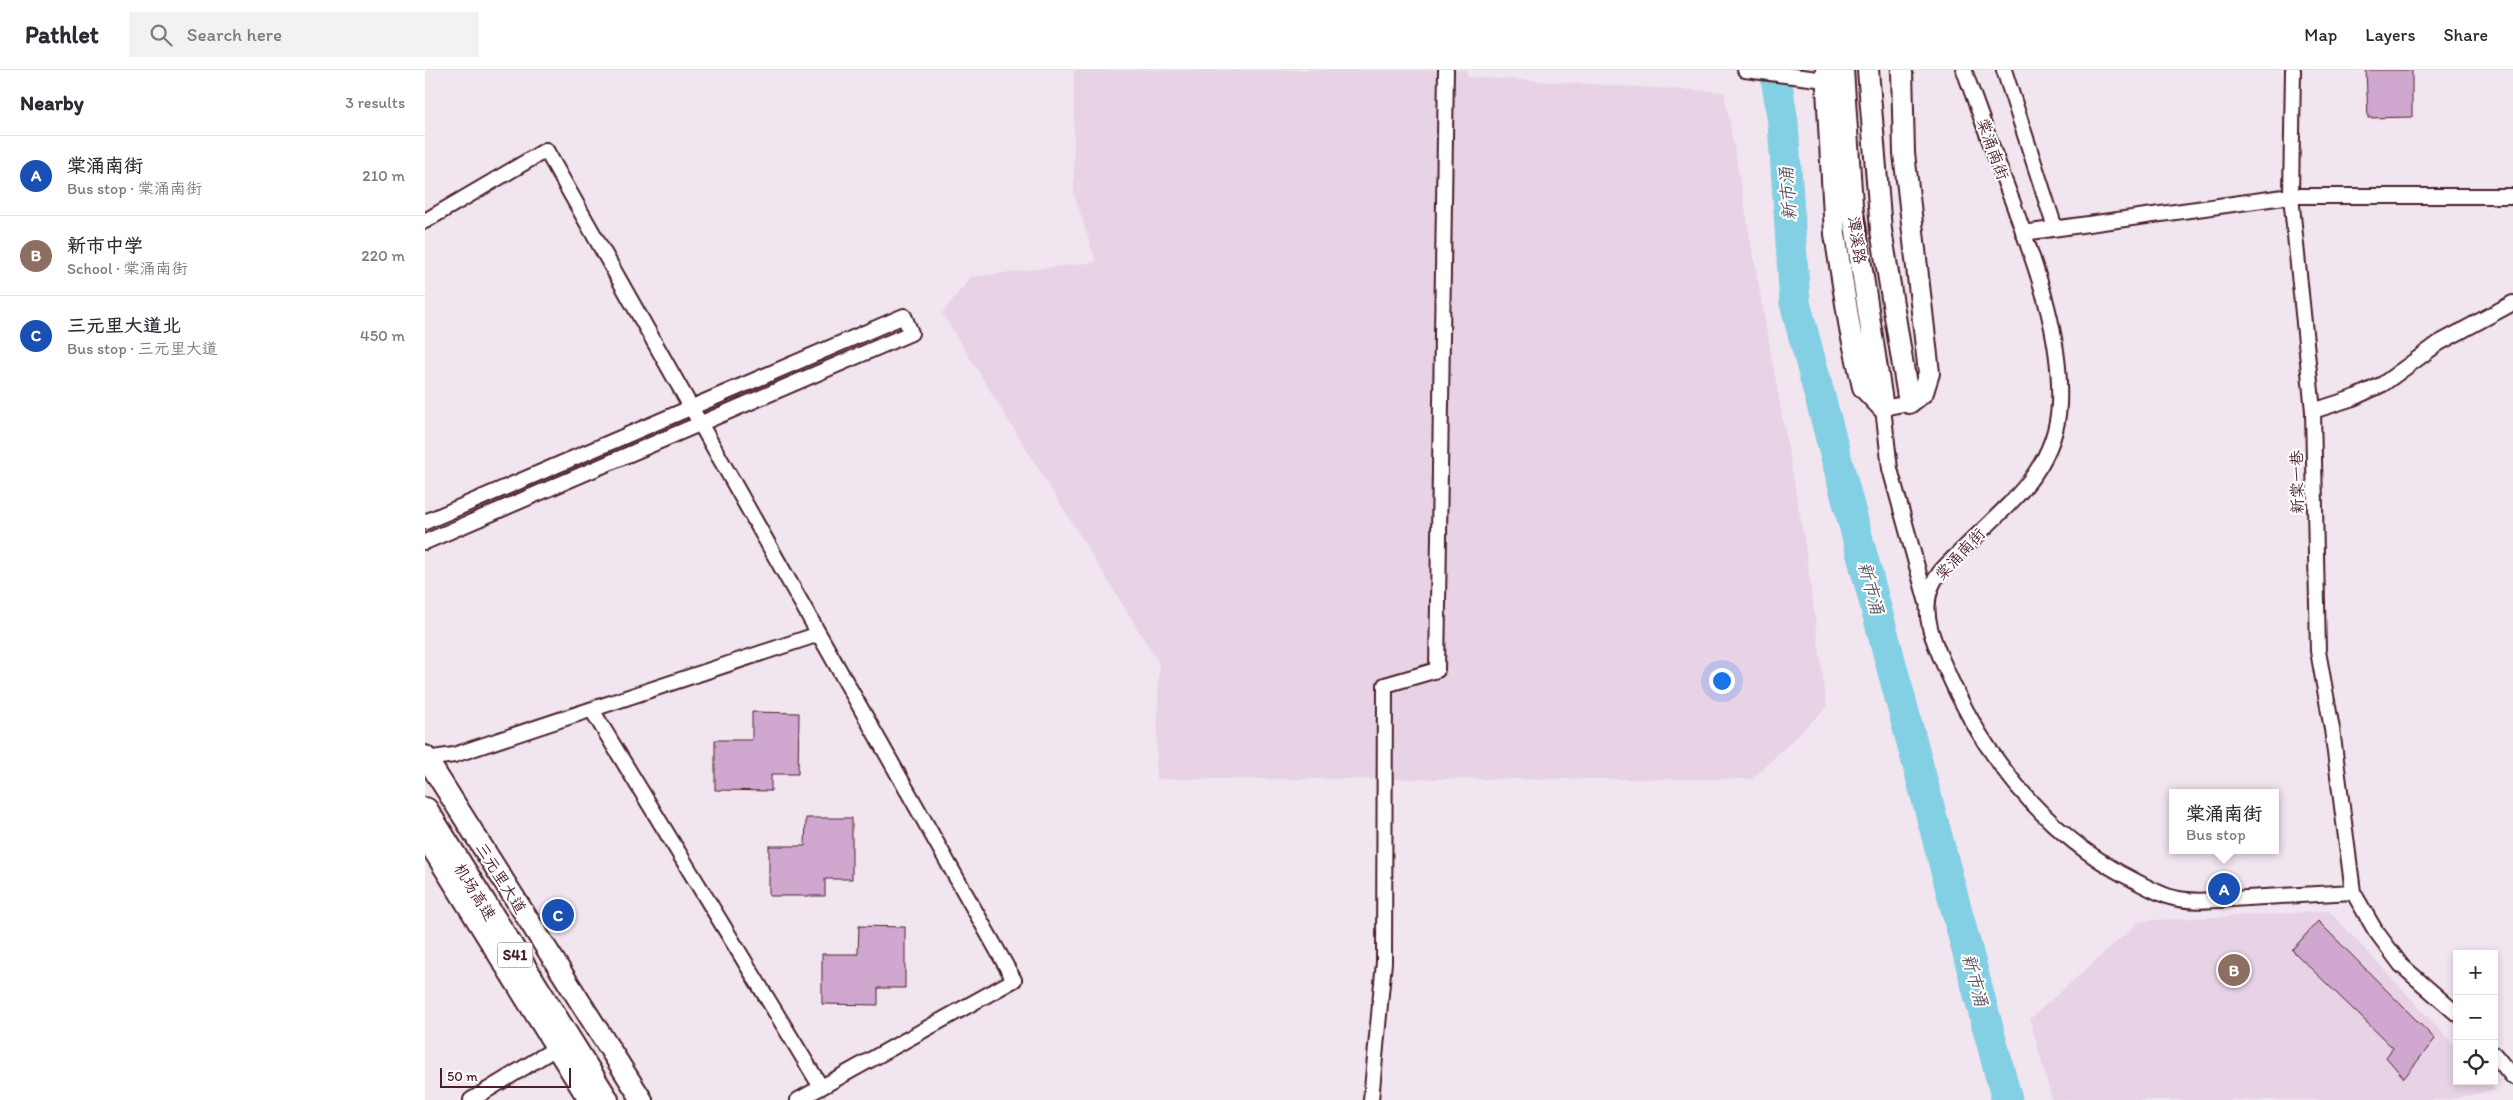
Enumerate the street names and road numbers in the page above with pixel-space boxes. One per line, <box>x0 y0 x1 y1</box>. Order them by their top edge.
street label: 棠涌南街 <box>1973 116 2013 182</box>
street label: 潭溪路 <box>1844 215 1870 265</box>
street label: 新棠一巷 <box>2287 450 2307 514</box>
street label: 棠涌南街 <box>1931 524 1989 584</box>
street label: 三元里大道 <box>472 839 530 917</box>
street label: 机场高速 <box>450 860 500 924</box>
road number: S41 <box>497 942 533 968</box>

